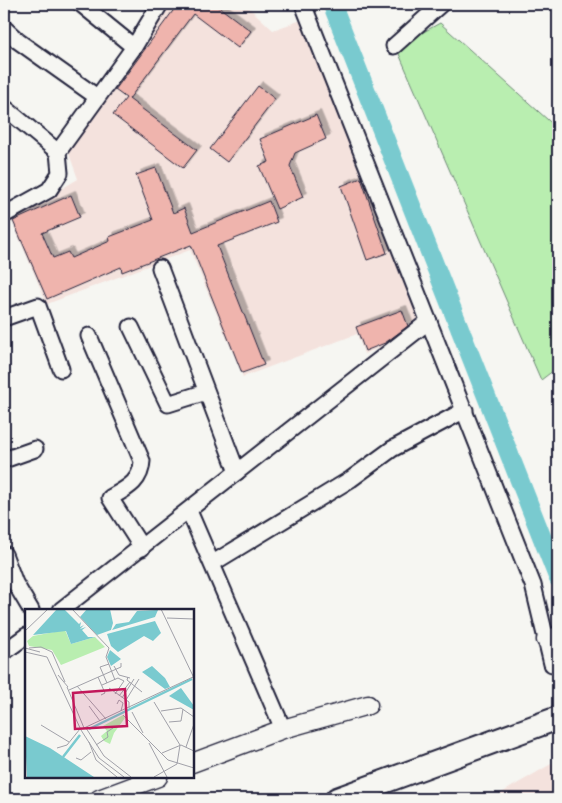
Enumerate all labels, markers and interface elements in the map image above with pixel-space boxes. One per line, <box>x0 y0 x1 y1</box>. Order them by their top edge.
inset map <box>25 609 194 778</box>

